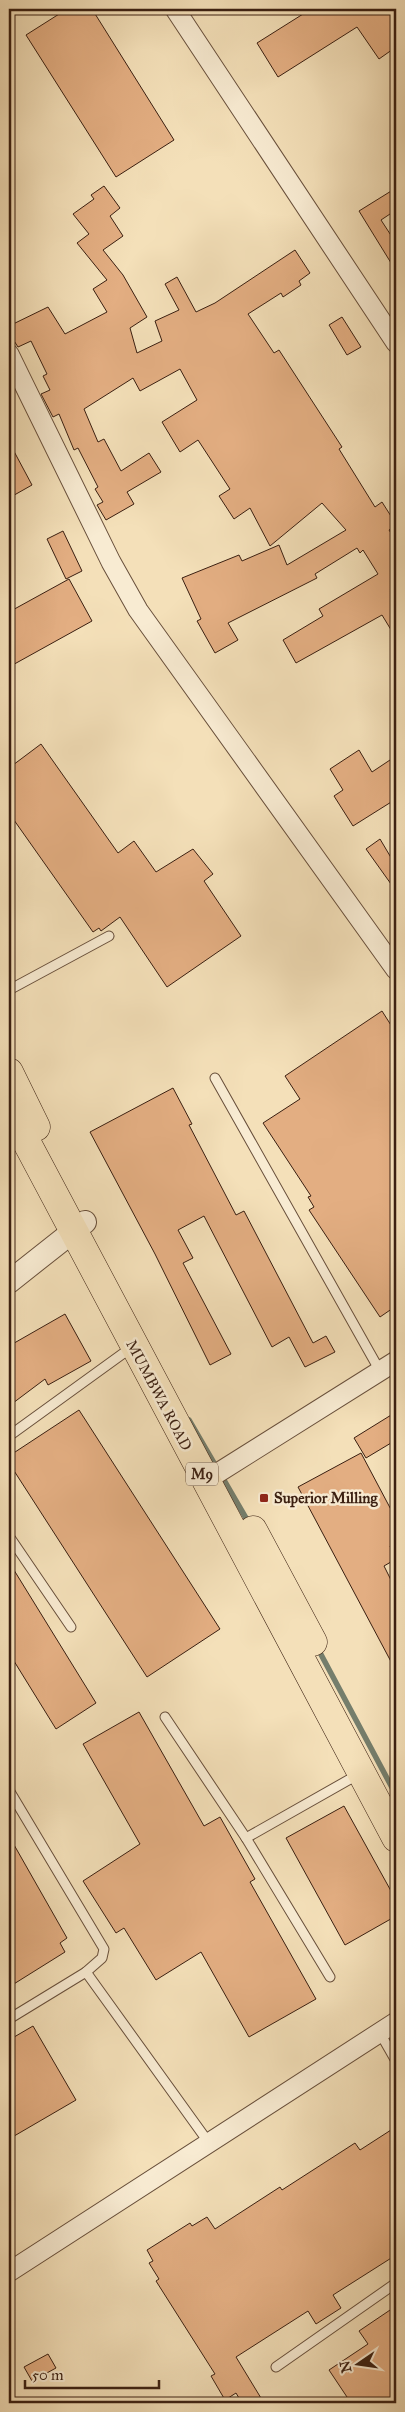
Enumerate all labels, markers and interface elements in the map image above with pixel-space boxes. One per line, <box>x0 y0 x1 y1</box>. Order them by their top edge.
street label: MUMBWA ROAD <box>122 1337 196 1454</box>
road number: M9 <box>186 1462 218 1486</box>
place label: Superior Milling <box>274 1489 378 1508</box>
marker: Superior Milling <box>258 1492 270 1504</box>
north arrow <box>332 2340 382 2390</box>
scale bar <box>25 2357 159 2389</box>
text: N <box>336 2359 355 2375</box>
text: 50 m <box>32 2366 64 2384</box>

